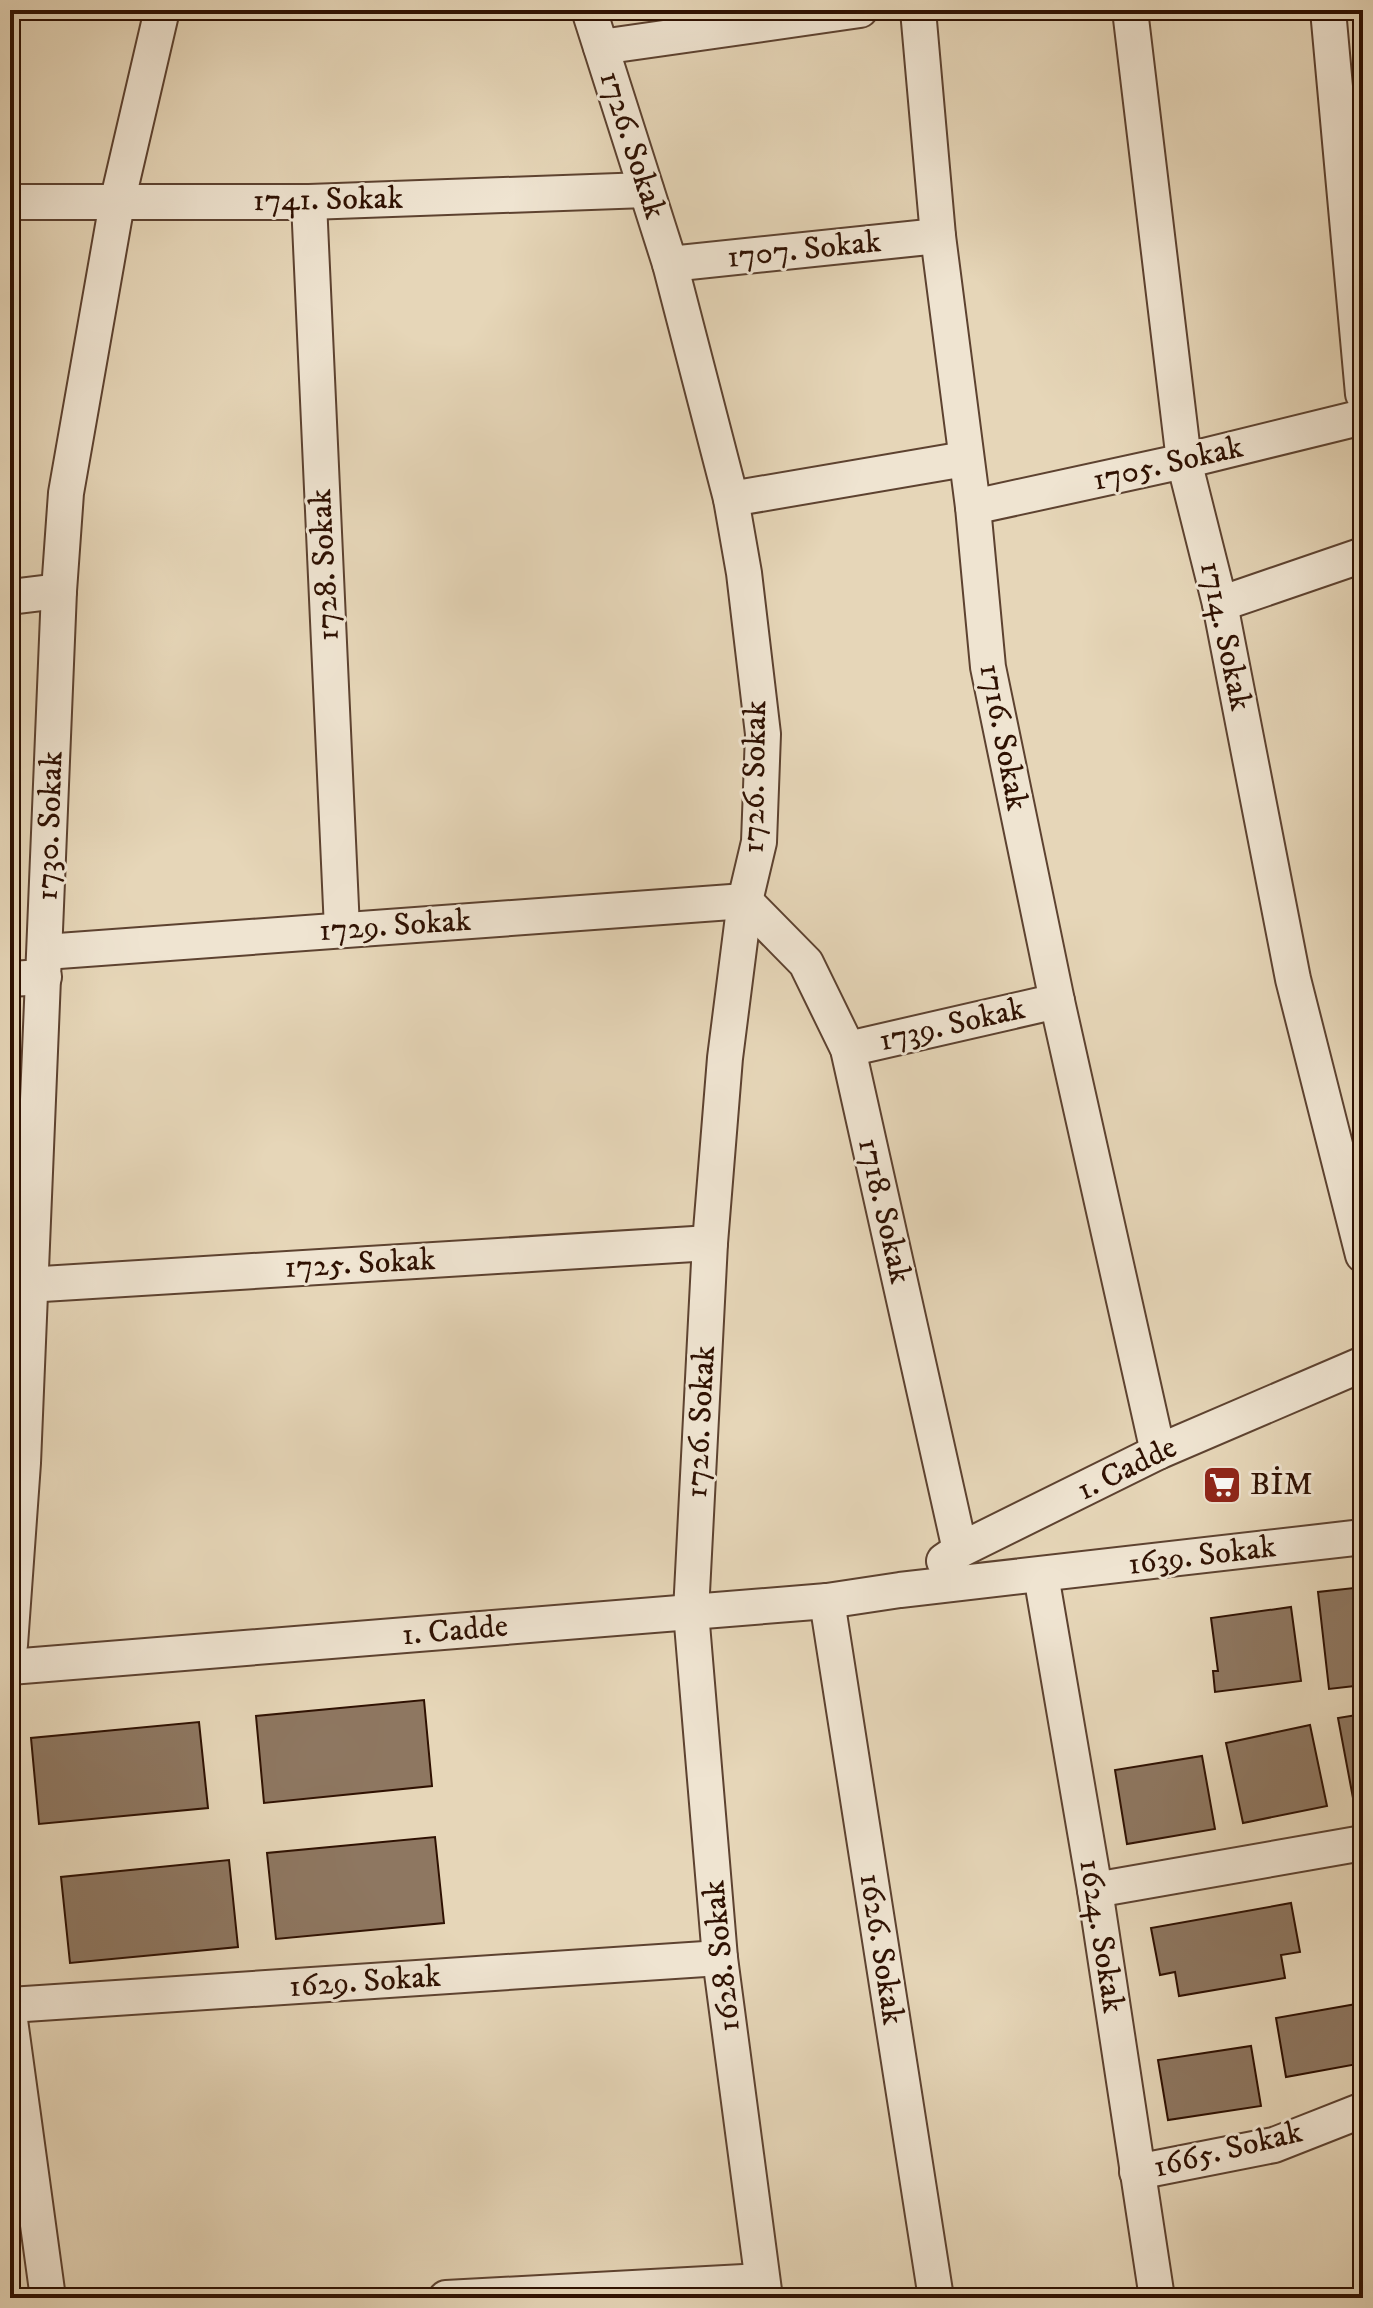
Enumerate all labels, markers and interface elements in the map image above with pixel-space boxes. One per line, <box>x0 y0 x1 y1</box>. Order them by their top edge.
street label: 1726. Sokak <box>589 66 675 224</box>
street label: 1741. Sokak <box>253 179 404 221</box>
street label: 1707. Sokak <box>725 222 883 278</box>
street label: 1705. Sokak <box>1089 427 1247 501</box>
street label: 1728. Sokak <box>301 488 349 642</box>
street label: 1714. Sokak <box>1190 558 1260 714</box>
street label: 1716. Sokak <box>969 660 1037 814</box>
street label: 1726. Sokak <box>734 700 776 854</box>
street label: 1730. Sokak <box>27 750 73 902</box>
street label: 1729. Sokak <box>318 901 472 951</box>
street label: 1739. Sokak <box>875 989 1029 1061</box>
street label: 1718. Sokak <box>848 1134 920 1288</box>
street label: 1725. Sokak <box>284 1240 437 1288</box>
street label: 1726. Sokak <box>677 1344 725 1499</box>
street label: 1. Cadde <box>1070 1428 1184 1510</box>
supermarket icon: BİM <box>1201 1464 1243 1506</box>
place label: BİM <box>1250 1465 1313 1505</box>
street label: 1639. Sokak <box>1126 1527 1278 1585</box>
street label: 1. Cadde <box>400 1606 510 1656</box>
street label: 1624. Sokak <box>1069 1856 1133 2016</box>
street label: 1626. Sokak <box>849 1870 913 2028</box>
street label: 1628. Sokak <box>694 1878 750 2034</box>
street label: 1629. Sokak <box>288 1957 442 2007</box>
street label: 1665. Sokak <box>1149 2112 1307 2188</box>

